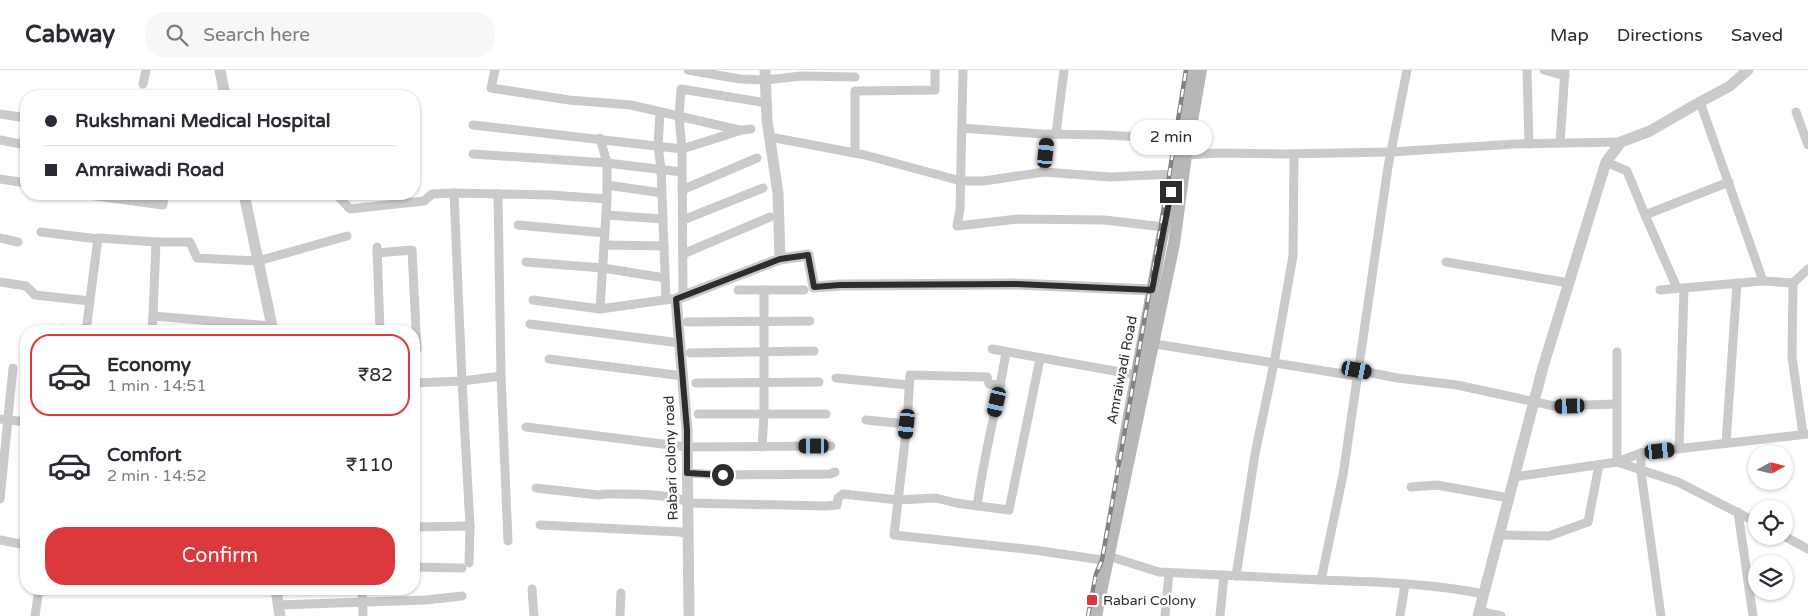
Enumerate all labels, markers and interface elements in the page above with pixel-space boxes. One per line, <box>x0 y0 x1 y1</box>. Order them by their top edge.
search box <box>145 12 495 57</box>
text: Cabway <box>25 20 115 49</box>
icon: search <box>163 21 191 49</box>
text: Search here <box>203 24 310 46</box>
text: Map <box>1550 24 1589 46</box>
text: Directions <box>1617 24 1703 46</box>
text: Saved <box>1731 24 1783 46</box>
text: Rukshmani Medical Hospital <box>75 110 331 132</box>
callout: 2 min <box>1130 119 1212 154</box>
text: 2 min <box>1150 127 1192 147</box>
car <box>1036 137 1055 169</box>
text: Amraiwadi Road <box>75 159 224 181</box>
route end <box>1160 181 1182 203</box>
street label: Amraiwadi Road <box>1103 314 1141 426</box>
icon: car <box>47 353 92 398</box>
text: Economy <box>107 354 191 376</box>
car <box>1340 360 1373 380</box>
text: ₹82 <box>358 364 393 386</box>
text: 1 min · 14:51 <box>107 376 206 396</box>
car <box>986 386 1007 418</box>
street label: Rabari colony road <box>660 395 682 521</box>
car <box>1554 398 1585 414</box>
car <box>897 408 916 440</box>
car <box>799 439 829 454</box>
car <box>1644 442 1675 460</box>
icon: car <box>47 443 92 488</box>
text: Comfort <box>107 444 181 466</box>
north arrow <box>1748 445 1792 490</box>
map controls <box>1748 445 1793 600</box>
text: ₹110 <box>346 454 393 476</box>
route start <box>712 464 734 486</box>
text: 2 min · 14:52 <box>107 466 206 486</box>
button: locate <box>1748 500 1793 545</box>
button: Confirm <box>45 527 395 585</box>
button: layers <box>1748 555 1793 600</box>
place label: Rabari Colony <box>1103 592 1196 609</box>
marker: Rabari Colony <box>1085 593 1099 607</box>

